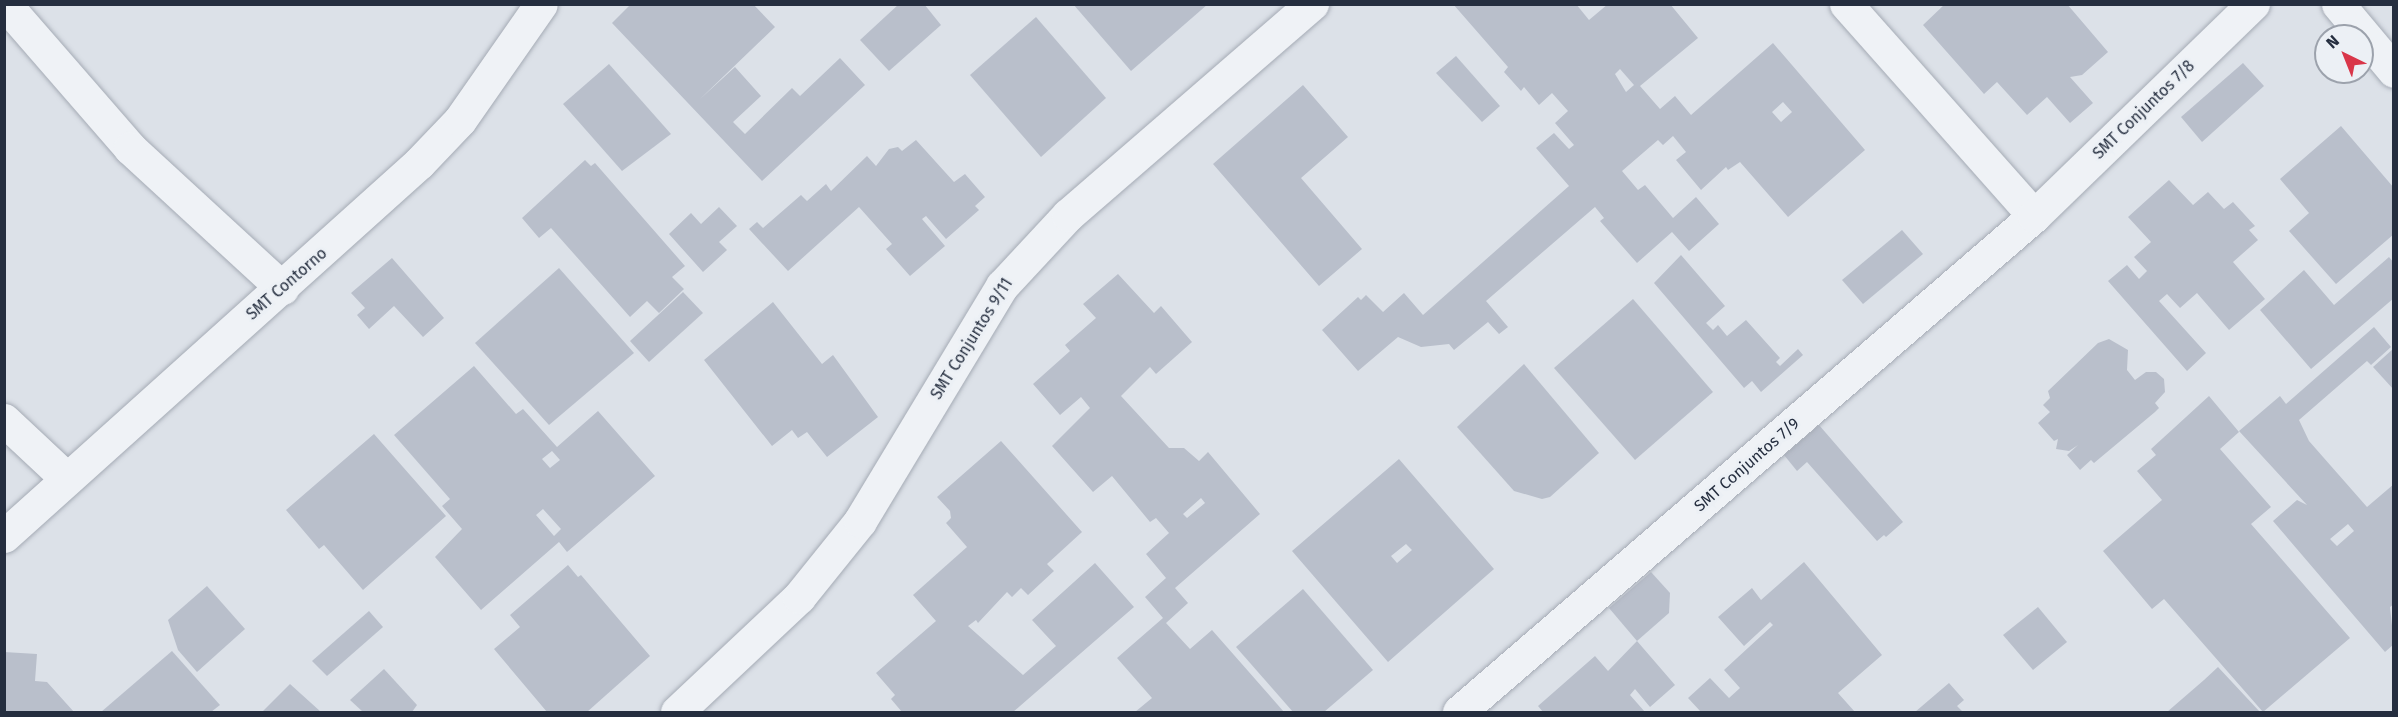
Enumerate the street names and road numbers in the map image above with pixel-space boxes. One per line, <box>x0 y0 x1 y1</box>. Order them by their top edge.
street label: SMT Conjuntos 7/8 <box>2089 57 2199 163</box>
street label: SMT Contorno <box>243 244 331 324</box>
street label: SMT Conjuntos 9/11 <box>927 275 1017 403</box>
street label: SMT Conjuntos 7/9 <box>1691 414 1803 516</box>

